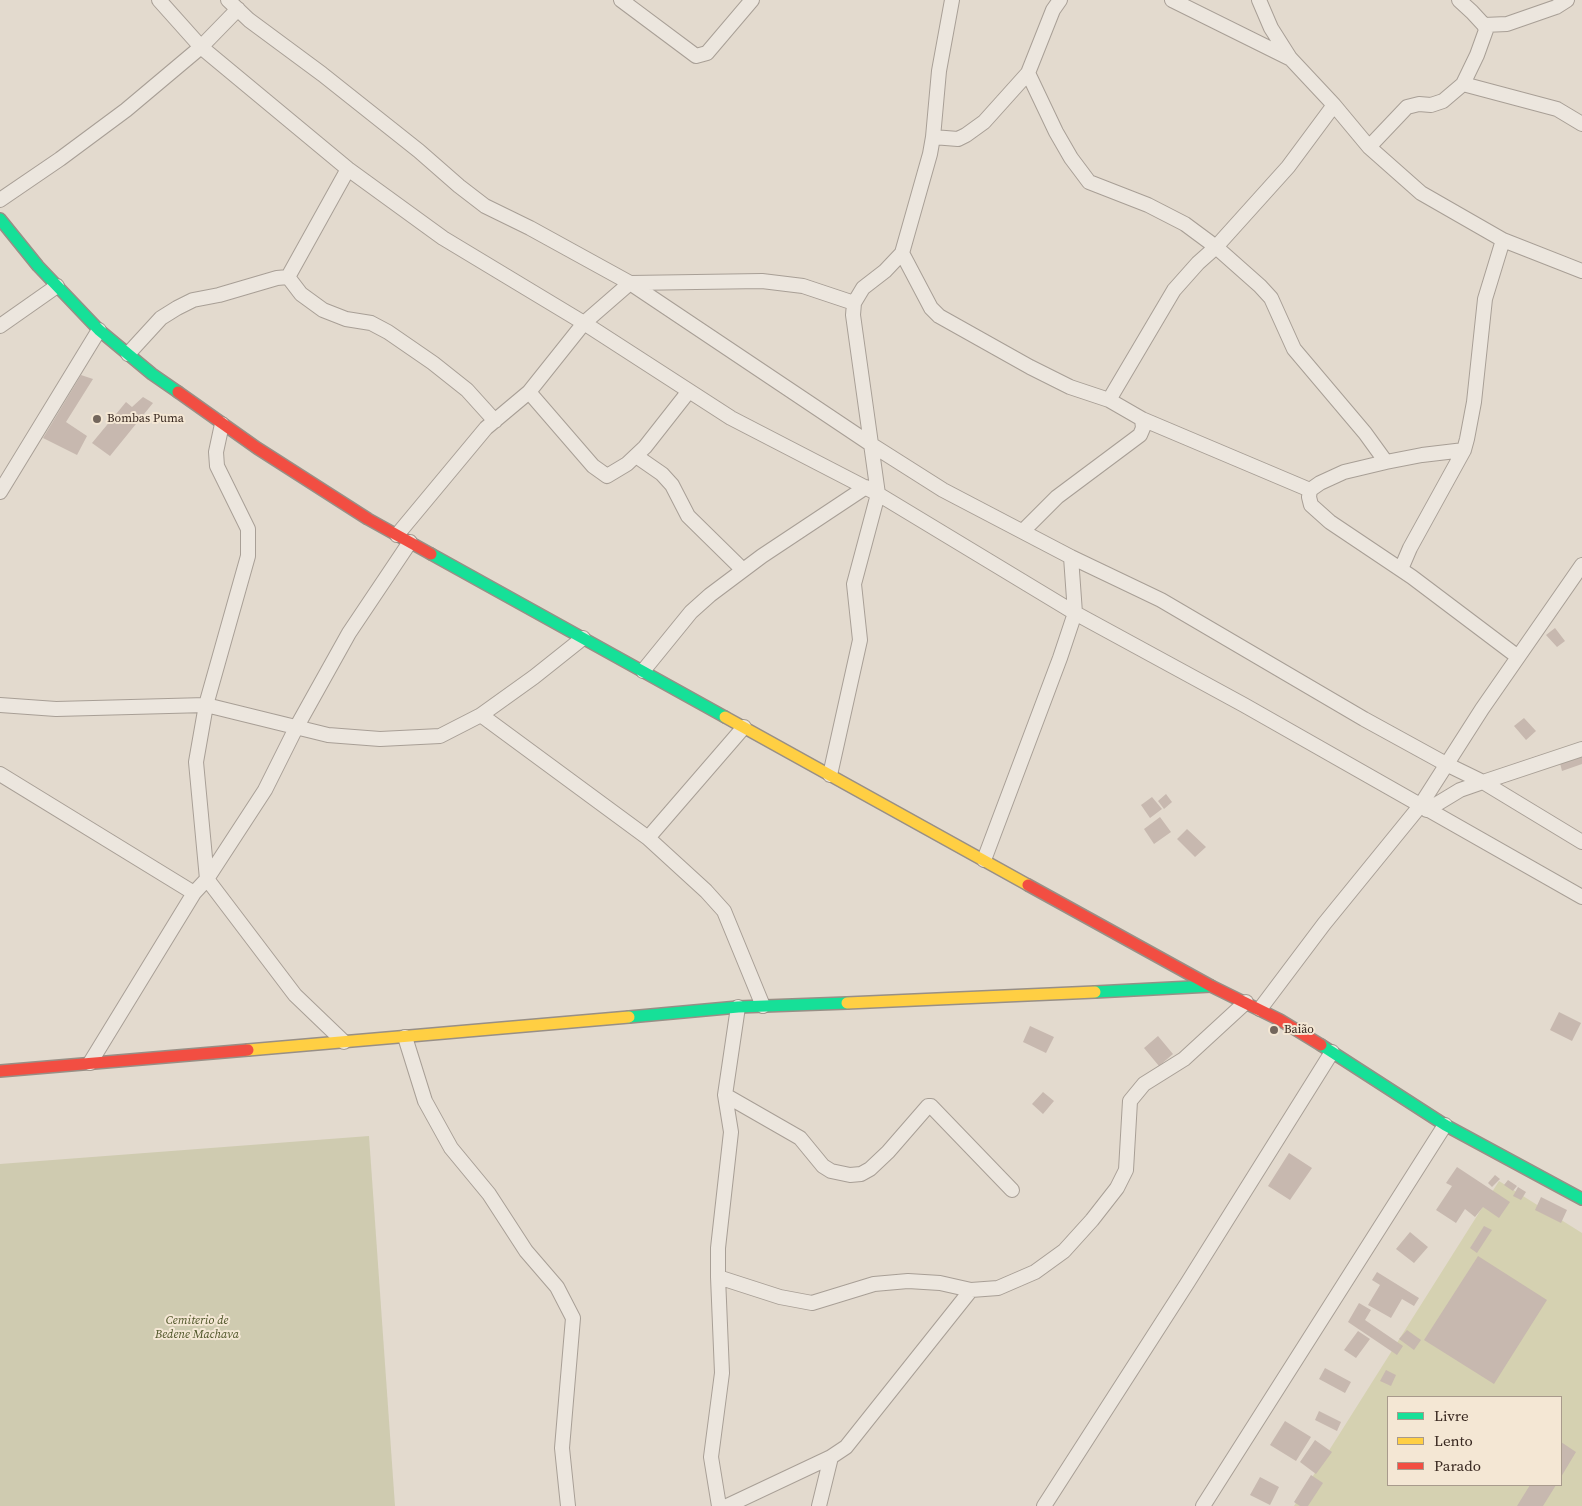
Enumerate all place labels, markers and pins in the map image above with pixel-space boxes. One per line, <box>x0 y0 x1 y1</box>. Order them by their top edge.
place label: Bombas Puma <box>107 412 184 426</box>
marker: Bombas Puma <box>91 413 103 425</box>
place label: Baião <box>1284 1023 1314 1037</box>
marker: Baião <box>1268 1024 1280 1036</box>

